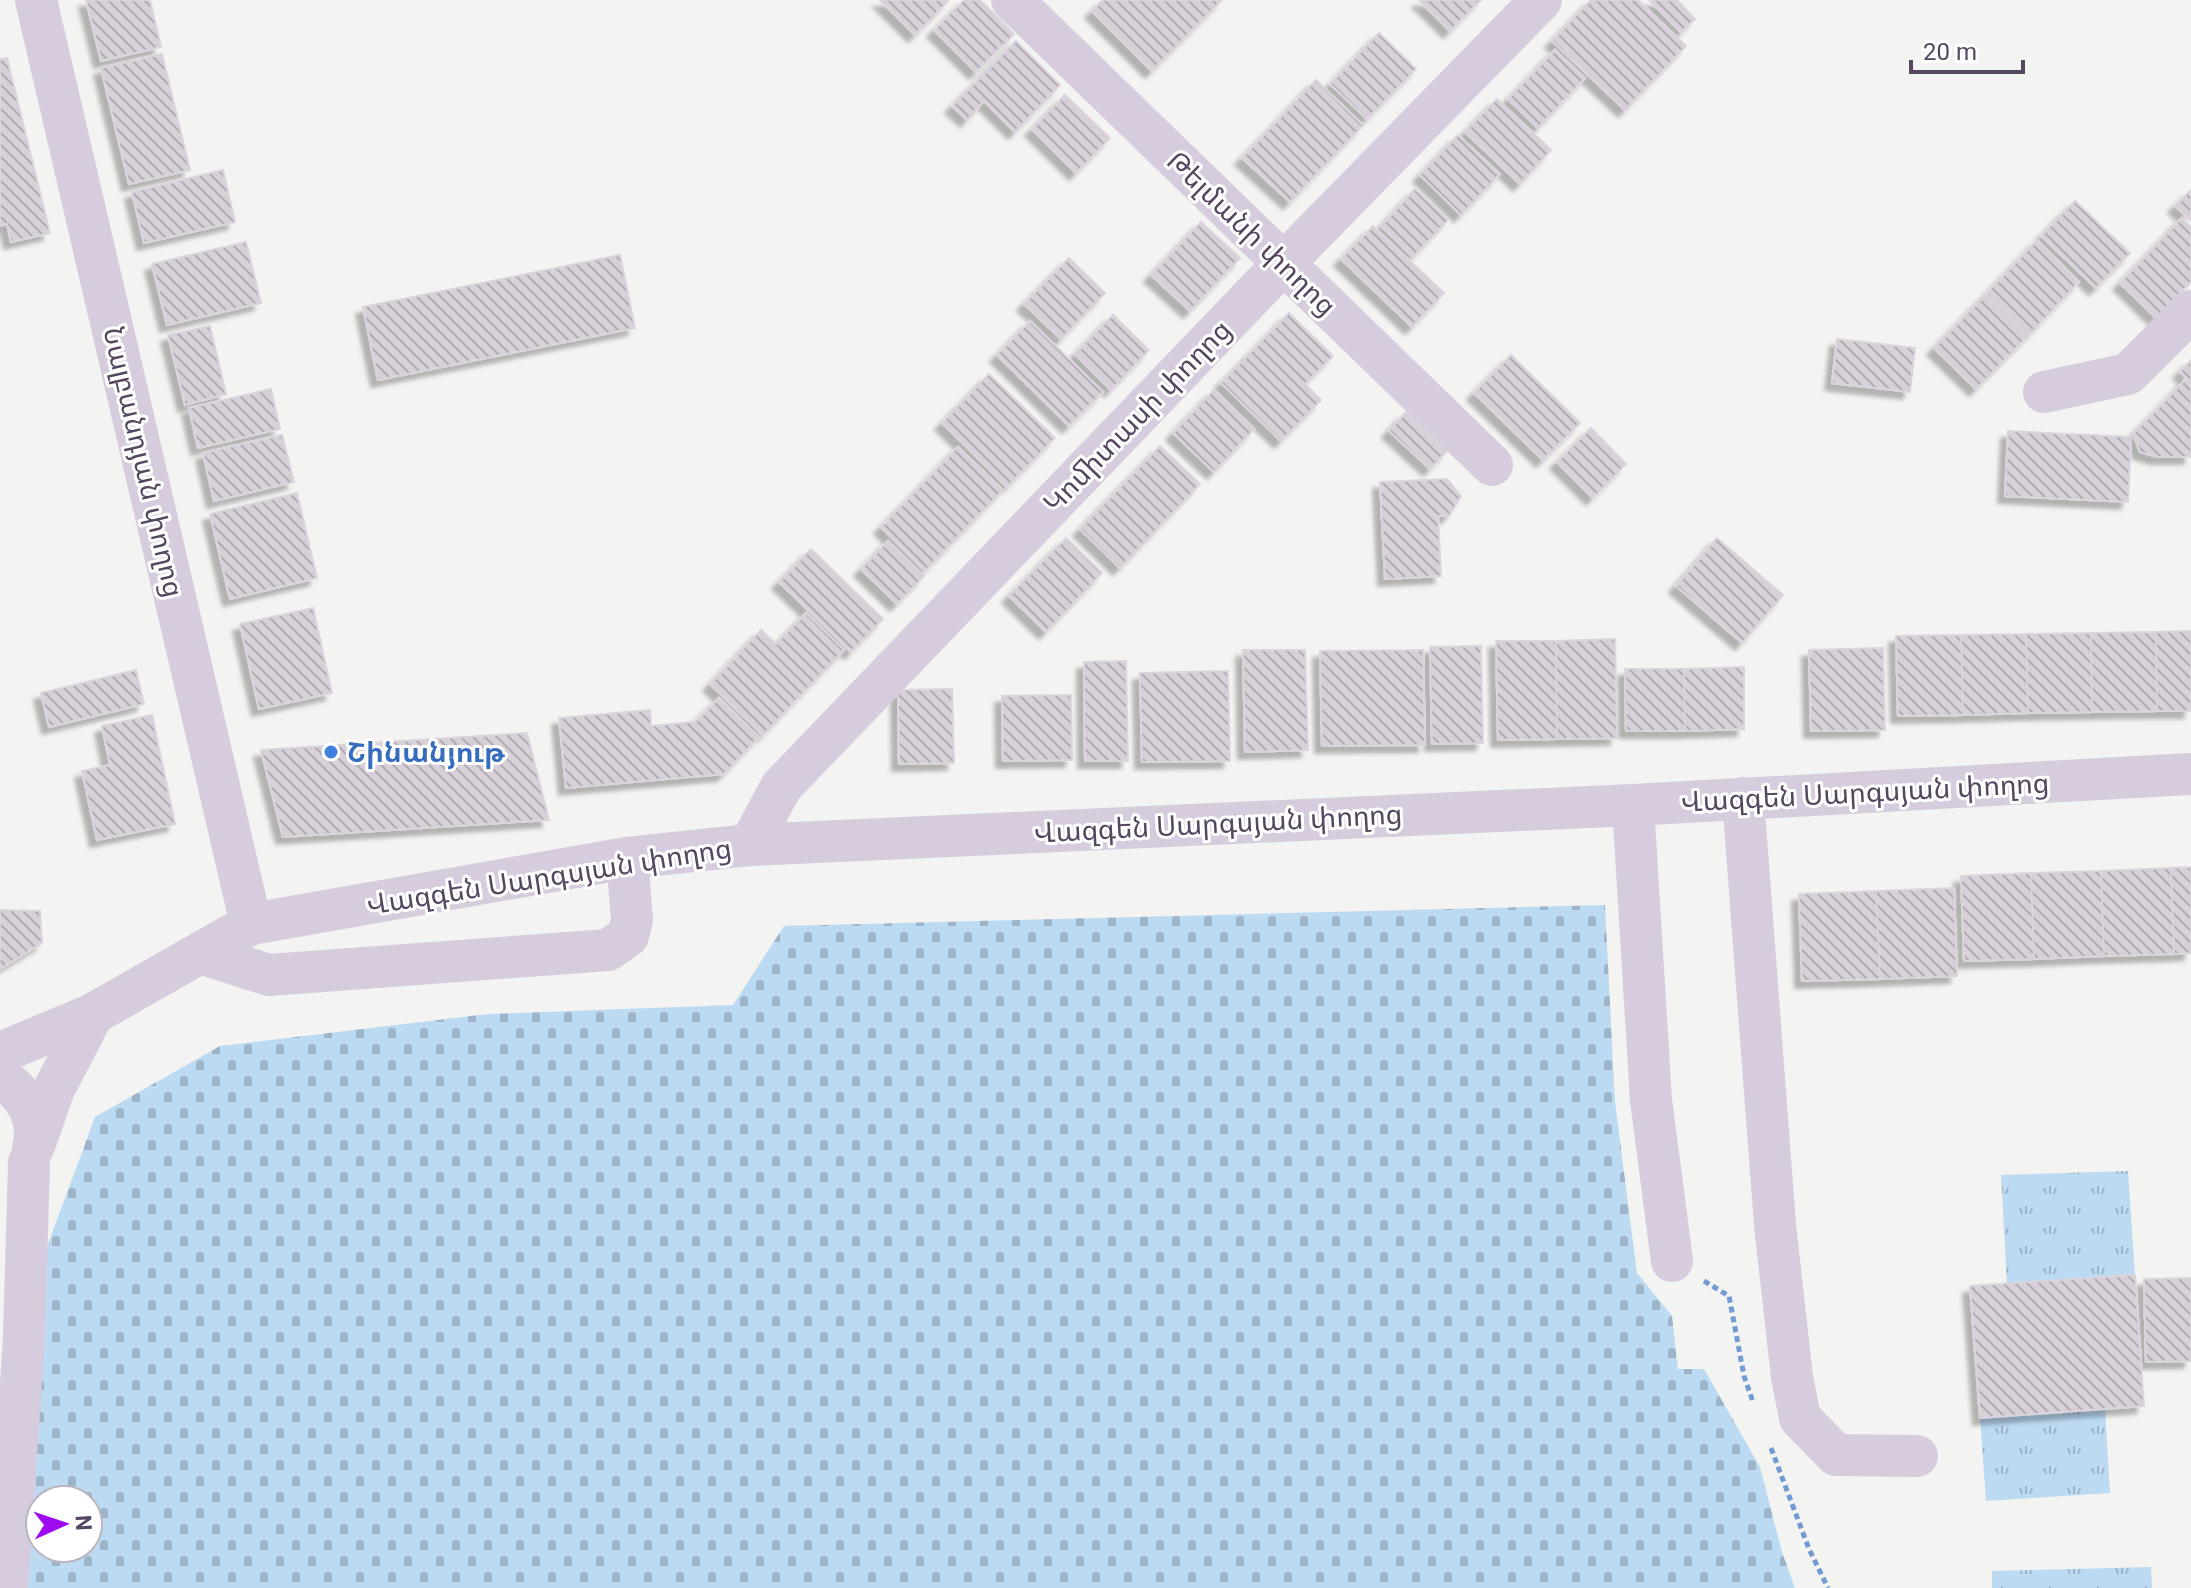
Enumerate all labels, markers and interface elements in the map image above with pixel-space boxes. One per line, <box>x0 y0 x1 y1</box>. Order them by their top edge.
scale bar <box>1911 24 2023 74</box>
text: 20 m <box>1923 38 1977 66</box>
street label: Թելմանի փողոց <box>1160 144 1343 322</box>
street label: Կոմիտասի փողոց <box>1037 313 1238 520</box>
street label: Նալբանդյան փողոց <box>96 324 191 601</box>
place label: Շինանյութ <box>347 736 506 769</box>
marker: Շինանյութ <box>322 743 340 761</box>
street label: Վազգեն Սարգսյան փողոց <box>1680 766 2050 819</box>
street label: Վազգեն Սարգսյան փողոց <box>1033 797 1403 850</box>
street label: Վազգեն Սարգսյան փողոց <box>364 831 734 922</box>
north arrow <box>24 1484 104 1564</box>
text: N <box>71 1515 96 1531</box>

